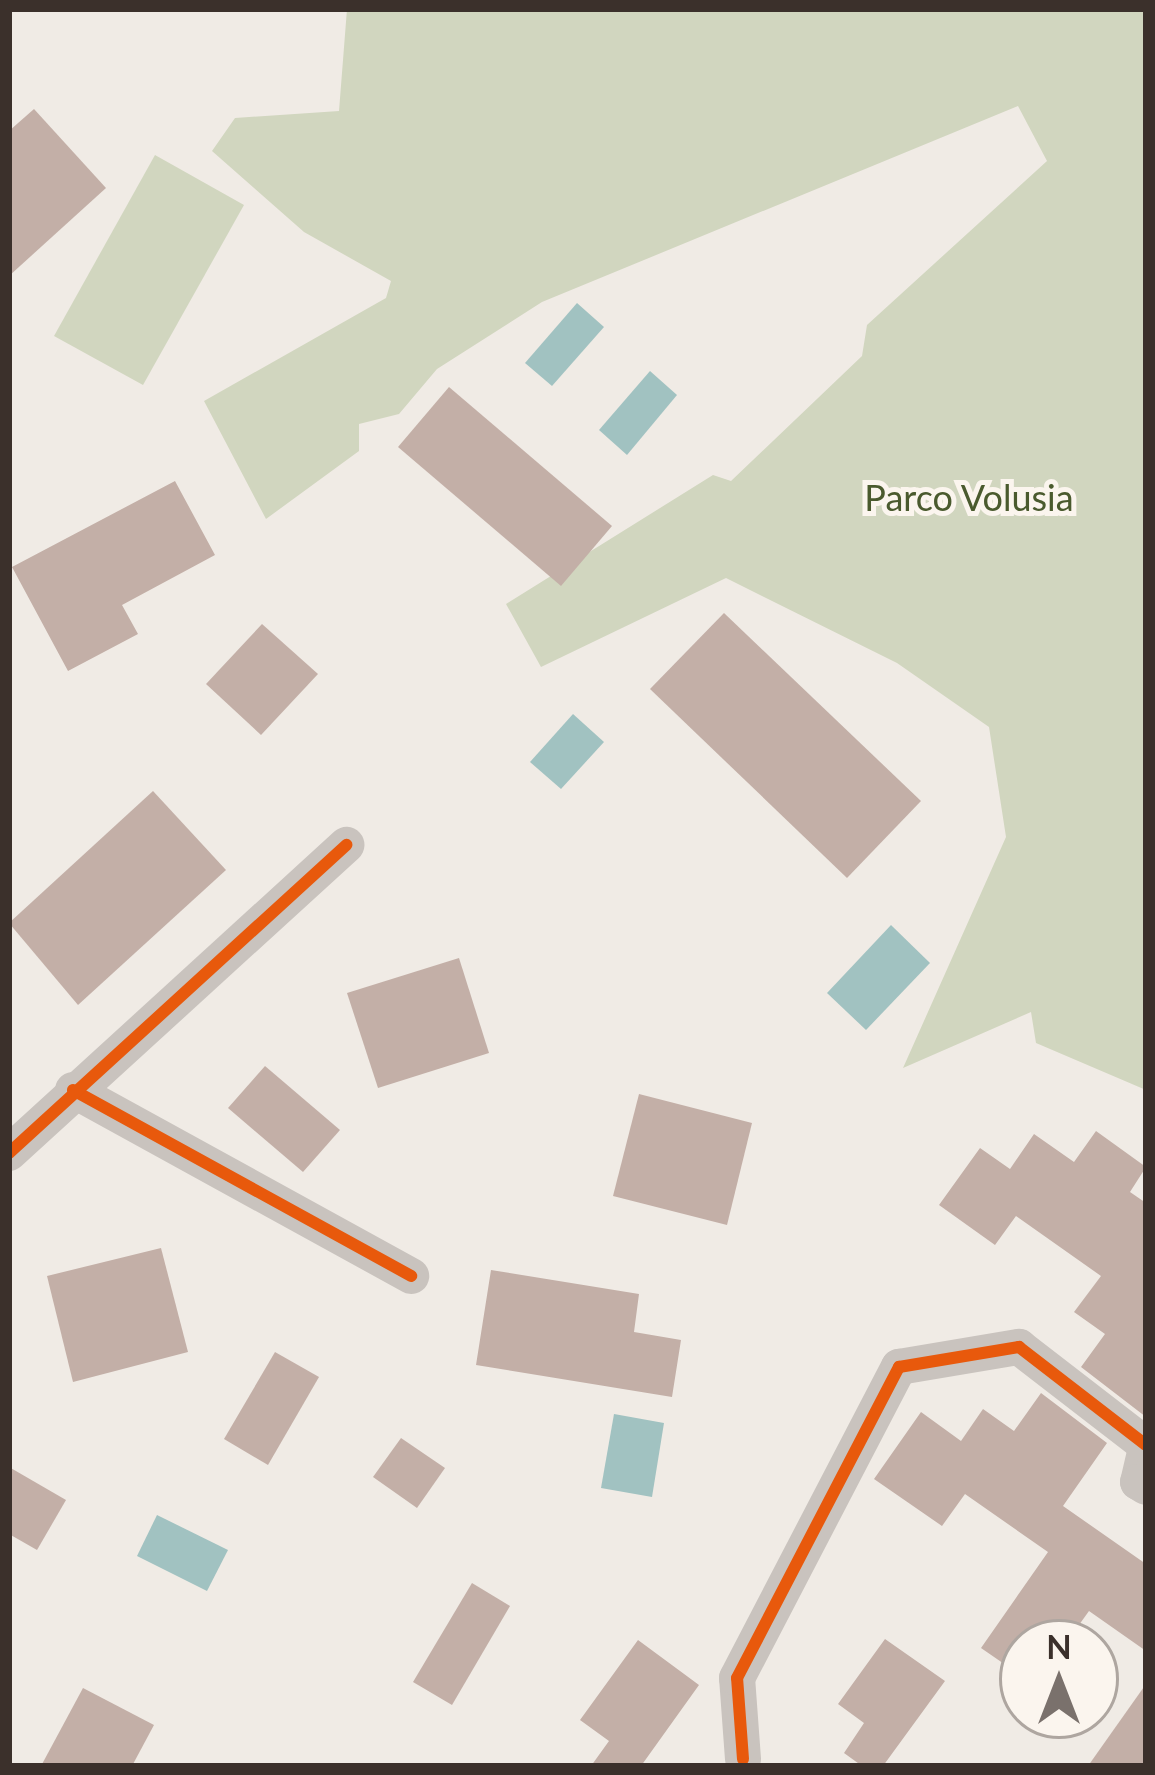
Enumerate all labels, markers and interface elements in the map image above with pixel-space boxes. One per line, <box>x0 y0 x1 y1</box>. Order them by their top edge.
park label: Parco Volusia <box>864 476 1074 520</box>
north arrow <box>999 1619 1119 1739</box>
text: N <box>1046 1626 1072 1666</box>

